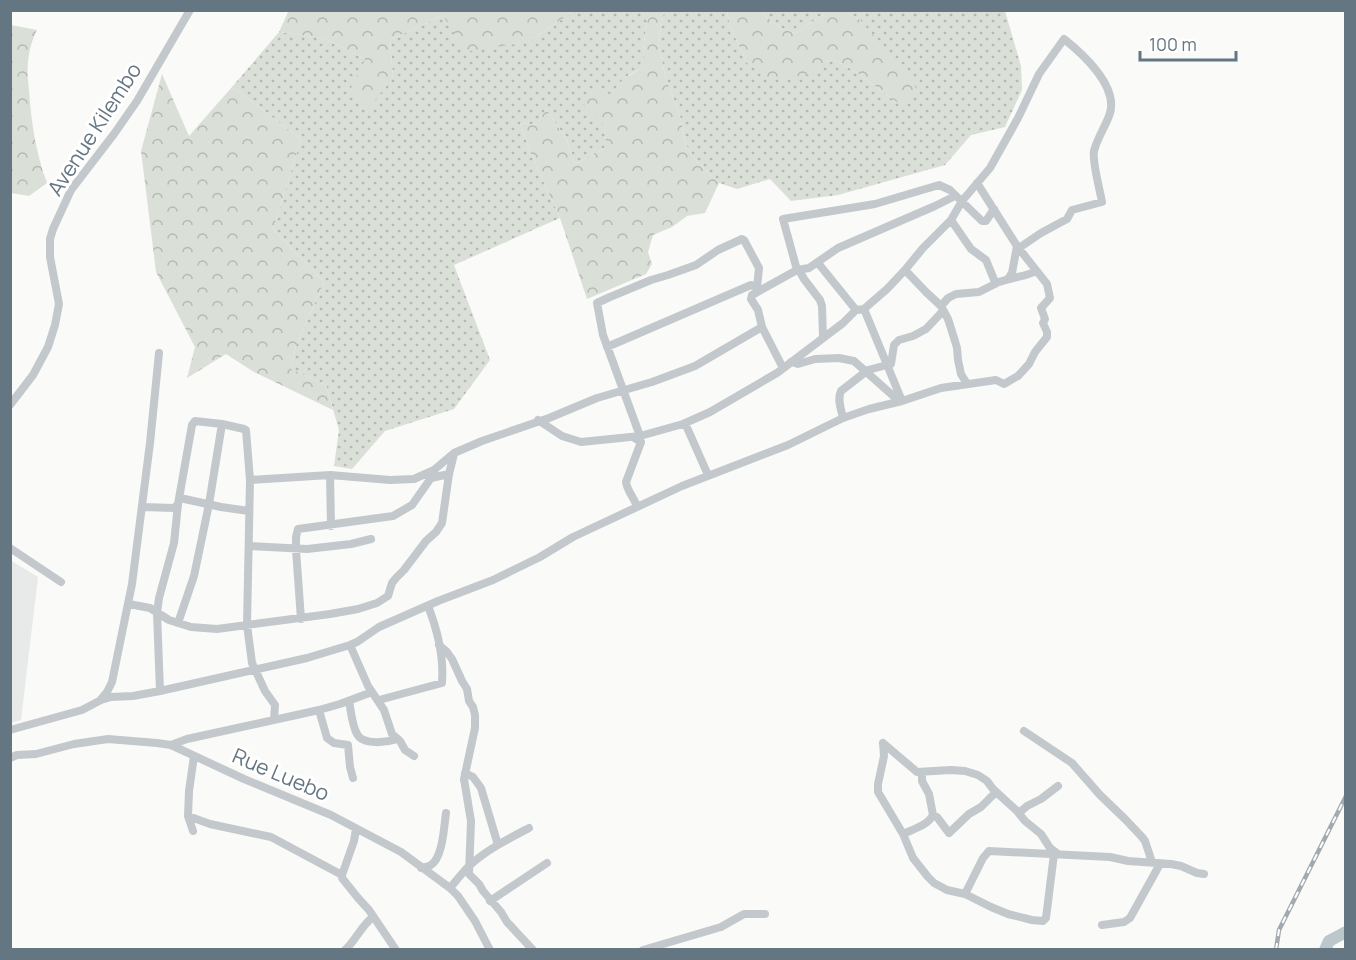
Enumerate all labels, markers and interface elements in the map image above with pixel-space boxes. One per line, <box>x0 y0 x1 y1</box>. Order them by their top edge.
scale bar <box>1140 24 1236 62</box>
text: 100 m <box>1149 32 1197 56</box>
street label: Avenue Kilembo <box>41 57 147 201</box>
street label: Rue Luebo <box>228 741 334 807</box>

